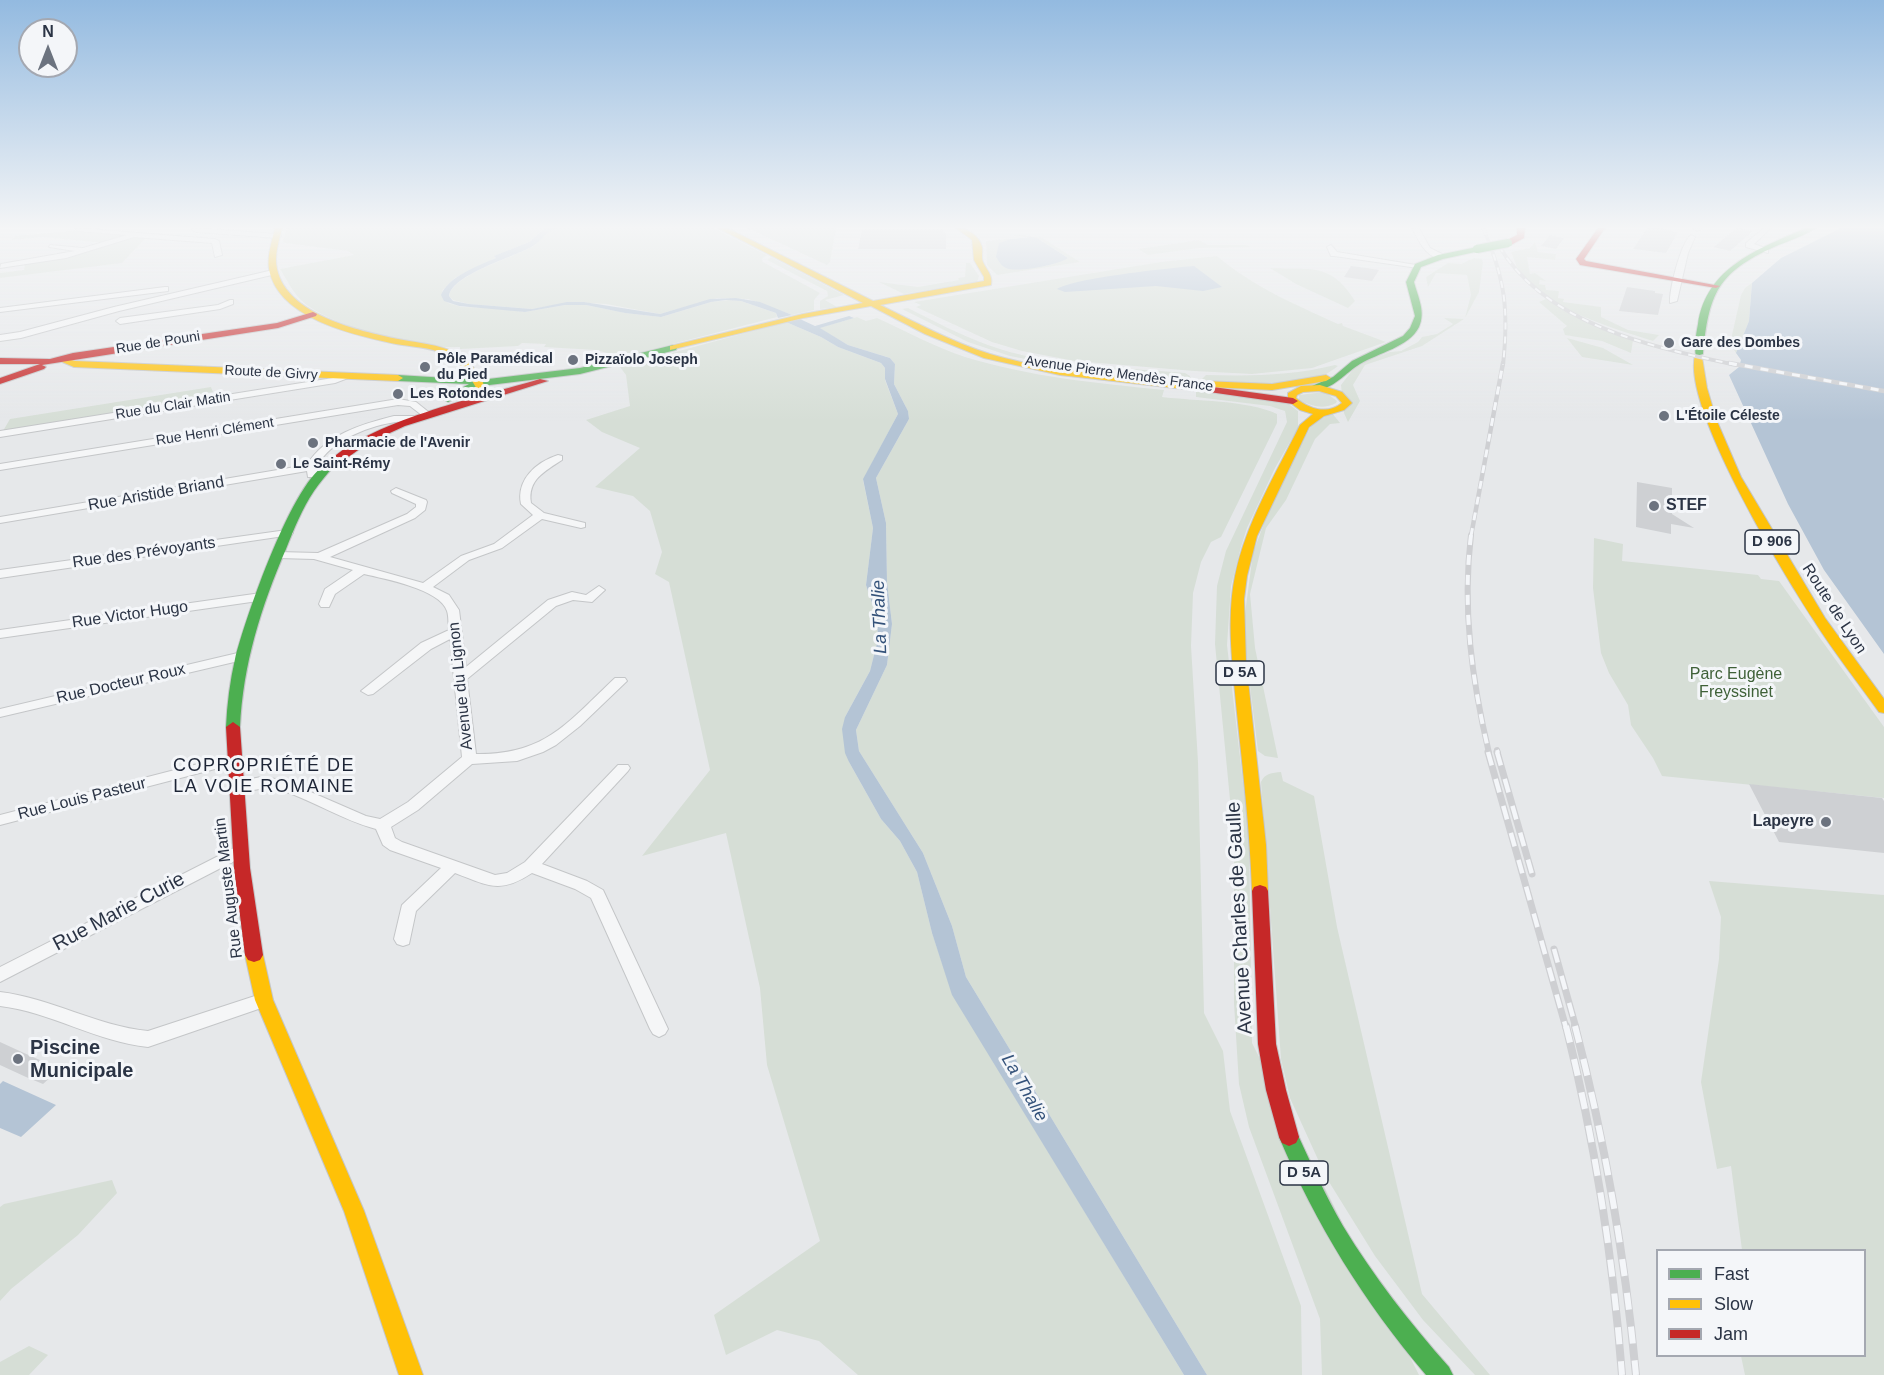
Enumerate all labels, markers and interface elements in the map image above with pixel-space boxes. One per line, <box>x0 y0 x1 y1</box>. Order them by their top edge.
north arrow <box>18 18 78 78</box>
text: N <box>42 23 54 40</box>
street label: Rue de Pouni <box>115 328 201 358</box>
place label: Gare des Dombes <box>1681 335 1800 351</box>
marker: Gare des Dombes <box>1662 336 1676 350</box>
place label: Pôle Paramédical du Pied <box>437 351 553 384</box>
place label: Pizzaïolo Joseph <box>585 352 698 368</box>
street label: Avenue Pierre Mendès France <box>1024 352 1214 396</box>
marker: Pizzaïolo Joseph <box>566 353 580 367</box>
marker: Pôle Paramédical du Pied <box>418 360 432 374</box>
street label: Route de Givry <box>224 362 318 384</box>
place label: Les Rotondes <box>410 386 503 402</box>
marker: Les Rotondes <box>391 387 405 401</box>
street label: Rue du Clair Matin <box>114 389 232 423</box>
place label: L'Étoile Céleste <box>1676 408 1780 424</box>
marker: L'Étoile Céleste <box>1657 409 1671 423</box>
street label: Rue Henri Clément <box>155 414 275 450</box>
place label: Pharmacie de l'Avenir <box>325 435 470 451</box>
marker: Pharmacie de l'Avenir <box>306 436 320 450</box>
place label: Le Saint-Rémy <box>293 456 390 472</box>
marker: Le Saint-Rémy <box>274 457 288 471</box>
street label: Rue Aristide Briand <box>86 473 226 515</box>
place label: STEF <box>1666 496 1707 516</box>
marker: STEF <box>1647 499 1661 513</box>
road number: D 906 <box>1745 530 1799 554</box>
street label: Rue des Prévoyants <box>71 533 217 573</box>
street label: Route de Lyon <box>1798 560 1870 658</box>
water label: La Thalie <box>868 580 892 654</box>
street label: Rue Victor Hugo <box>71 597 189 633</box>
street label: Avenue du Lignon <box>445 621 477 751</box>
street label: Rue Docteur Roux <box>55 660 187 708</box>
road number: D 5A <box>1216 661 1264 685</box>
park label: Parc Eugène Freyssinet <box>1690 665 1782 703</box>
district label: COPROPRIÉTÉ DE LA VOIE ROMAINE <box>173 755 355 798</box>
street label: Rue Louis Pasteur <box>16 774 148 824</box>
street label: Avenue Charles de Gaulle <box>1222 801 1258 1035</box>
place label: Lapeyre <box>1753 812 1814 832</box>
marker: Lapeyre <box>1819 815 1833 829</box>
street label: Rue Auguste Martin <box>211 817 247 959</box>
street label: Rue Marie Curie <box>49 867 189 957</box>
place label: Piscine Municipale <box>30 1036 133 1083</box>
water label: La Thalie <box>996 1051 1052 1125</box>
marker: Piscine Municipale <box>11 1052 25 1066</box>
road number: D 5A <box>1280 1161 1328 1185</box>
legend <box>1656 1249 1866 1357</box>
text: Fast <box>1714 1264 1749 1284</box>
text: Slow <box>1714 1294 1753 1314</box>
text: Jam <box>1714 1324 1748 1344</box>

